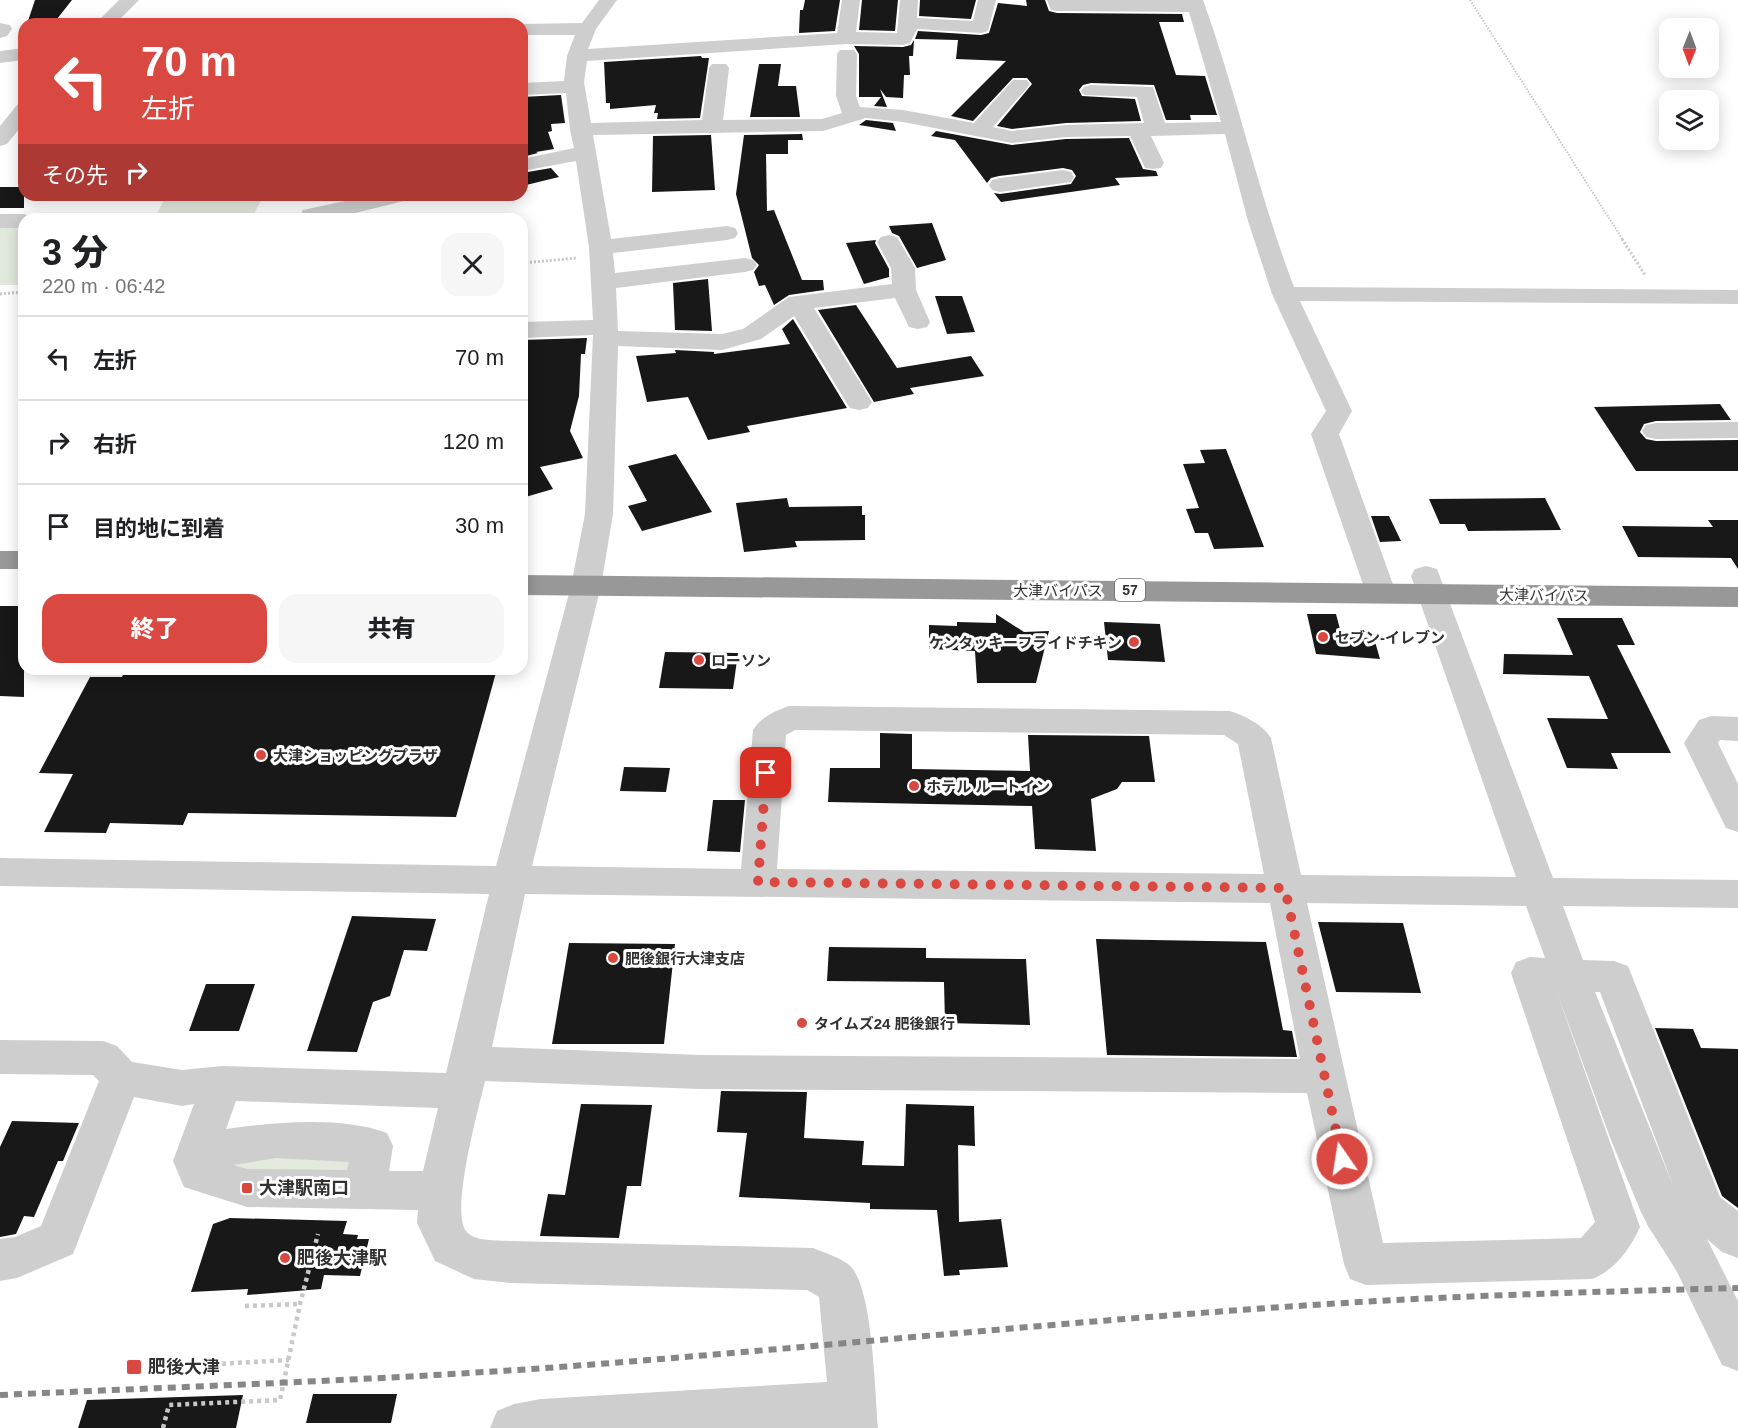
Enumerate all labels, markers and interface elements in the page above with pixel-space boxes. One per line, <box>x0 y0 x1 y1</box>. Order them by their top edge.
north arrow <box>1659 18 1719 78</box>
map controls <box>1659 18 1719 150</box>
text: 70 m <box>141 38 237 85</box>
icon: left <box>42 42 120 120</box>
button: layers <box>1659 90 1719 150</box>
text: 左折 <box>141 94 195 124</box>
icon: right <box>120 156 153 189</box>
text: その先 <box>42 163 108 188</box>
text: 3 分 <box>42 232 108 273</box>
button: close <box>441 233 504 296</box>
text: 220 m · 06:42 <box>42 275 165 297</box>
icon: left <box>42 342 75 375</box>
text: 70 m <box>455 345 504 370</box>
text: 左折 <box>93 348 137 373</box>
icon: right <box>42 426 75 459</box>
text: 120 m <box>443 429 504 454</box>
text: 右折 <box>93 432 137 457</box>
icon: arrive <box>42 510 75 543</box>
text: 30 m <box>455 513 504 538</box>
text: 目的地に到着 <box>93 516 225 541</box>
road number: 57 <box>1115 579 1145 601</box>
street label: 大津バイパス <box>1013 582 1103 599</box>
street label: 大津バイパス <box>1499 586 1589 604</box>
button: 終了 <box>42 594 267 663</box>
button: 共有 <box>279 594 504 663</box>
place label: セブン-イレブン <box>1335 629 1445 646</box>
marker: セブン-イレブン <box>1316 630 1330 644</box>
place label: ケンタッキーフライドチキン <box>929 634 1122 651</box>
marker: ケンタッキーフライドチキン <box>1127 635 1141 649</box>
place label: ローソン <box>711 652 771 669</box>
marker: ローソン <box>692 653 706 667</box>
place label: 大津ショッピングプラザ <box>273 747 438 764</box>
pin <box>740 747 791 798</box>
marker: 大津ショッピングプラザ <box>254 748 268 762</box>
icon: arrive <box>749 756 782 789</box>
place label: ホテル ルートイン <box>926 778 1050 795</box>
marker: ホテル ルートイン <box>907 779 921 793</box>
place label: 肥後銀行大津支店 <box>625 950 745 967</box>
marker: 肥後銀行大津支店 <box>606 951 620 965</box>
place label: タイムズ24 肥後銀行 <box>814 1015 955 1032</box>
marker: タイムズ24 肥後銀行 <box>795 1016 809 1030</box>
position arrow <box>1310 1127 1374 1191</box>
place label: 大津駅南口 <box>259 1178 349 1198</box>
marker: 大津駅南口 <box>240 1181 254 1195</box>
place label: 肥後大津駅 <box>297 1248 387 1268</box>
marker: 肥後大津駅 <box>278 1251 292 1265</box>
place label: 肥後大津 <box>148 1357 220 1377</box>
marker: 肥後大津 <box>125 1358 143 1376</box>

